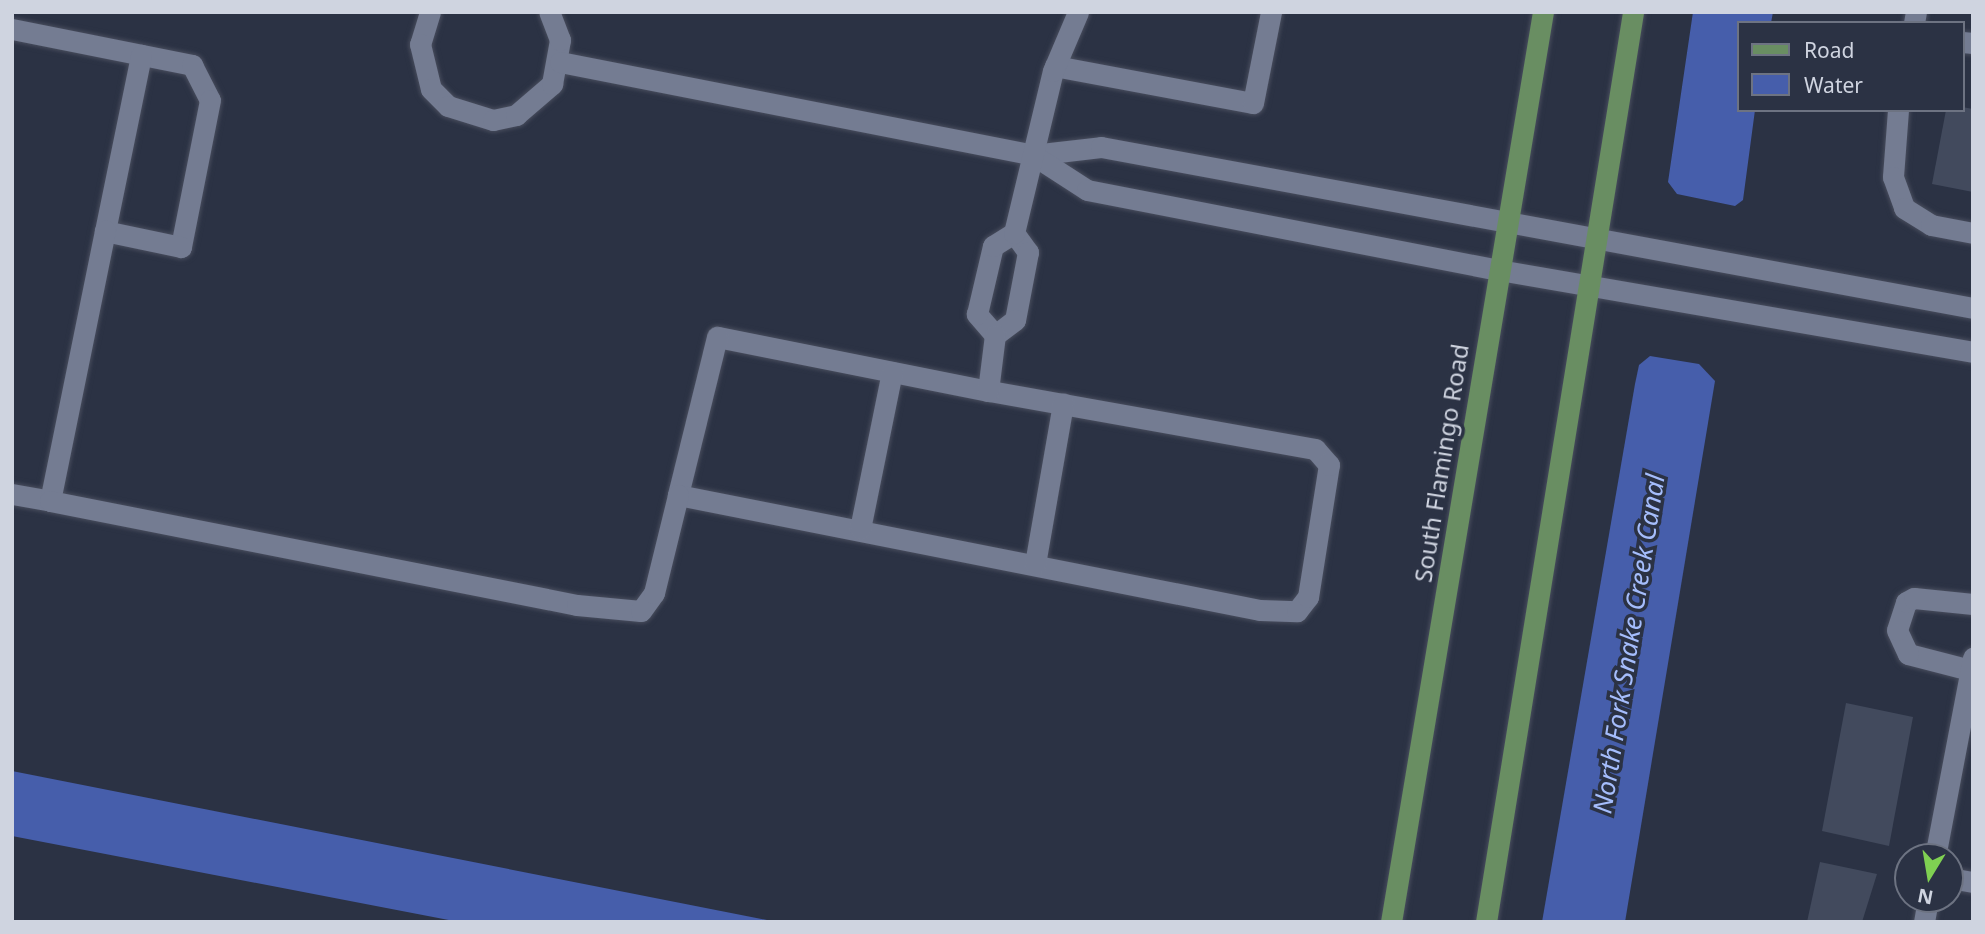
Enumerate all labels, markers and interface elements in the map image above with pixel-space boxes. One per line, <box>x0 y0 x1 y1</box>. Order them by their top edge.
legend <box>1736 21 1964 112</box>
text: Road <box>1804 36 1854 64</box>
text: Water <box>1804 71 1863 99</box>
street label: South Flamingo Road <box>1408 342 1474 584</box>
water label: North Fork Snake Creek Canal <box>1587 472 1671 816</box>
north arrow <box>1894 843 1964 913</box>
text: N <box>1915 882 1935 911</box>

